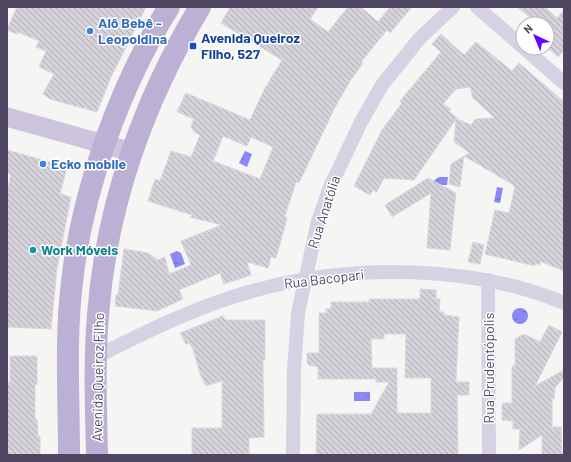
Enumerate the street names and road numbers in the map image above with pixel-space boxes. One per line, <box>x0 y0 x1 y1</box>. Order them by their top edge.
street label: Rua Anatólia <box>304 173 343 250</box>
street label: Rua Bacopari <box>283 265 365 292</box>
street label: Avenida Queiroz Filho <box>88 312 107 442</box>
street label: Rua Prudentópolis <box>480 312 497 423</box>

